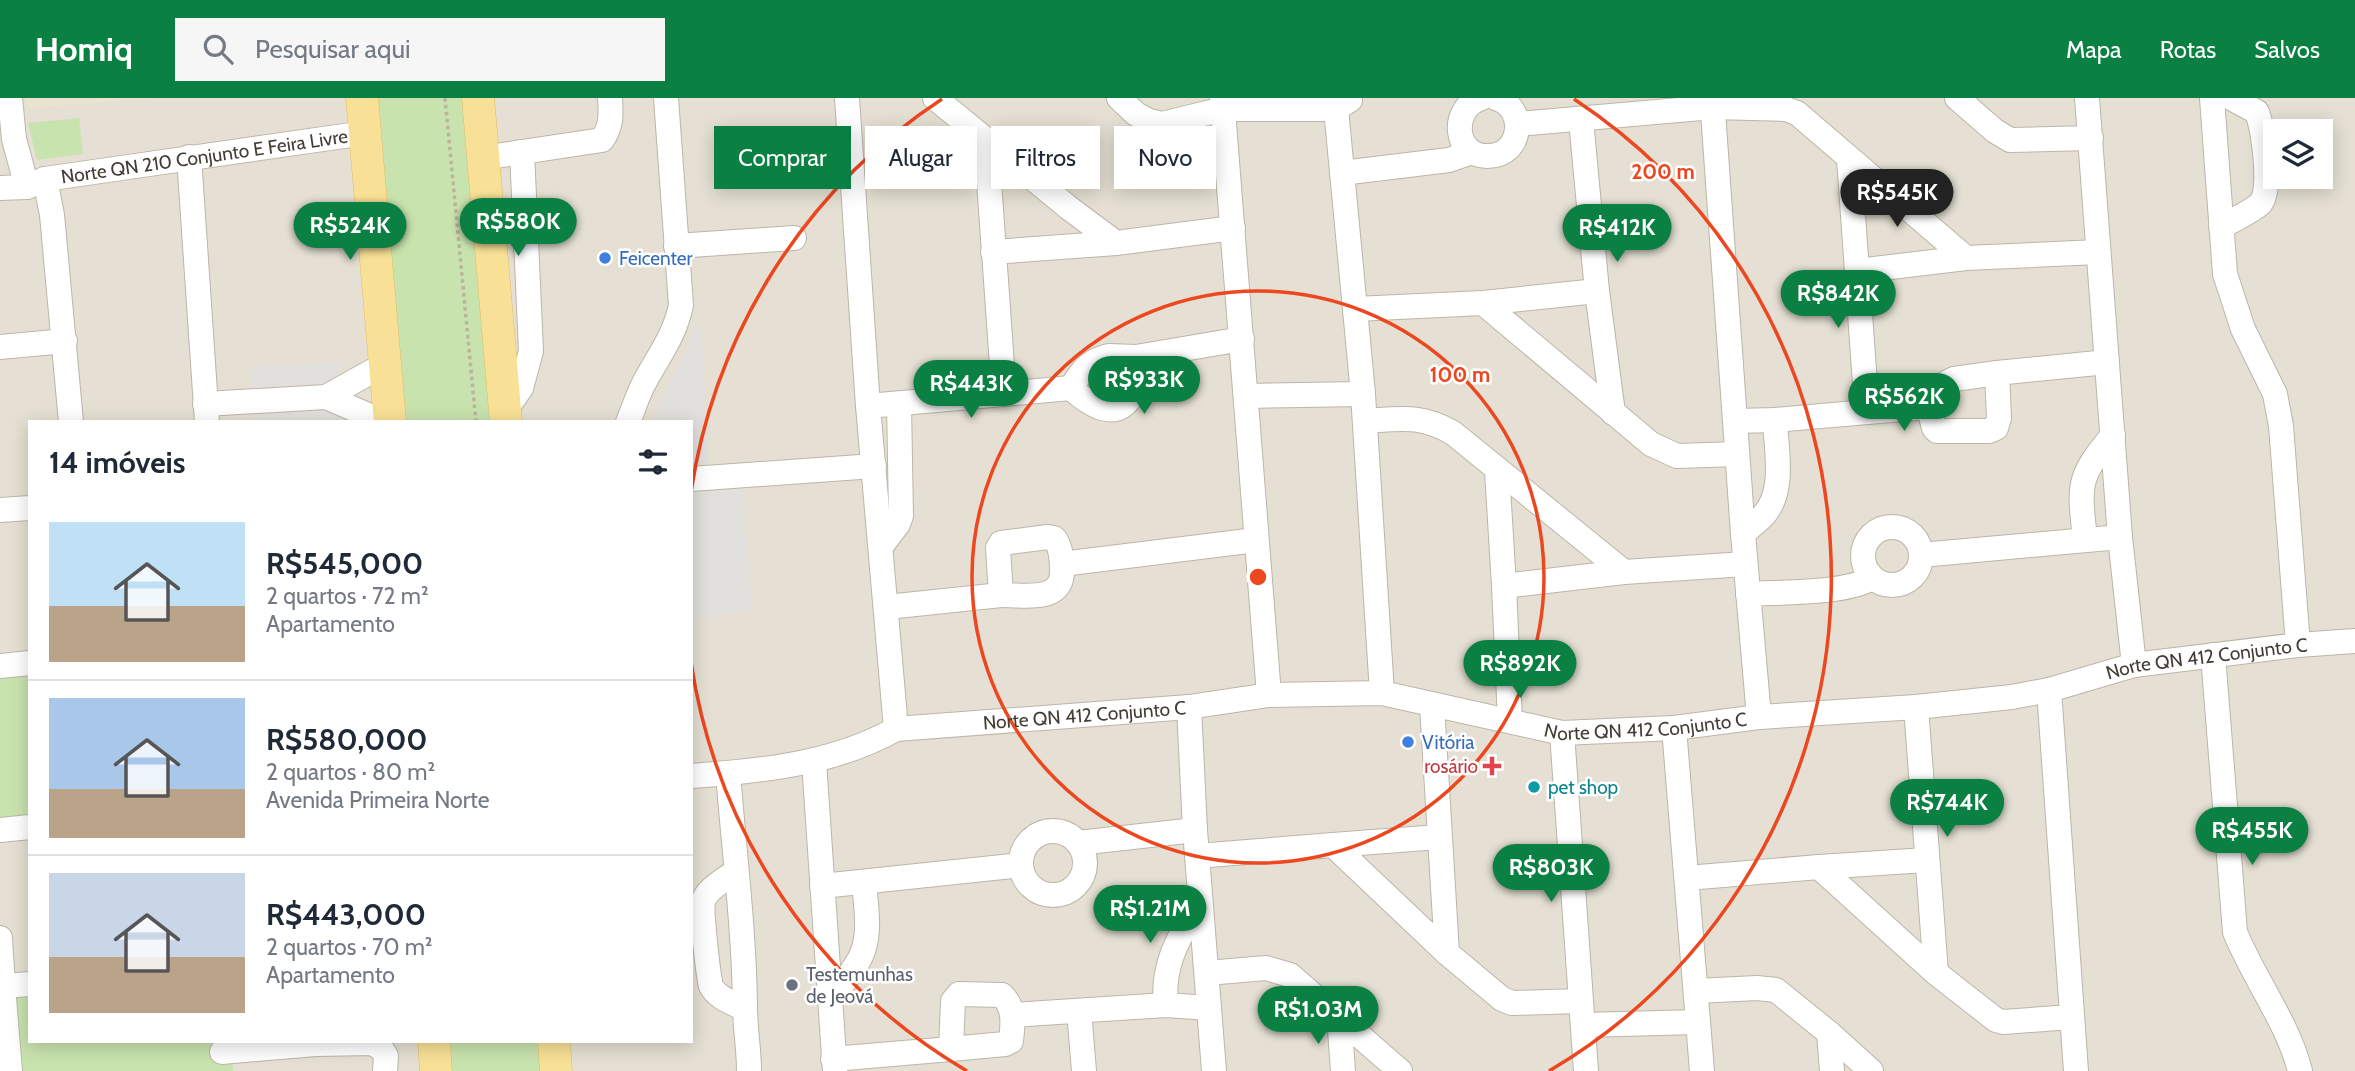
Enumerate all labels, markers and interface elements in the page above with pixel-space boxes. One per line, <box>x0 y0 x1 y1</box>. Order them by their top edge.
search box <box>175 18 665 81</box>
text: Homiq <box>35 29 133 69</box>
icon: search <box>199 30 237 68</box>
text: Pesquisar aqui <box>255 33 411 65</box>
text: Mapa <box>2066 35 2122 64</box>
text: Rotas <box>2160 35 2216 64</box>
text: Salvos <box>2254 35 2320 64</box>
map controls <box>2263 119 2333 189</box>
button: layers <box>2263 119 2333 189</box>
street label: Norte QN 210 Conjunto E Feira Livre <box>60 125 350 189</box>
chip: Comprar <box>714 126 851 189</box>
chip: Alugar <box>865 126 977 189</box>
chip: Filtros <box>991 126 1100 189</box>
chip: Novo <box>1114 126 1216 189</box>
text: 200 m <box>1631 159 1695 184</box>
pin: R$545K <box>1840 170 1954 229</box>
text: R$545K <box>1856 178 1938 206</box>
pin: R$580K <box>461 198 575 258</box>
pin: R$524K <box>293 202 407 262</box>
pin: R$412K <box>1560 204 1674 264</box>
text: R$580K <box>476 207 560 235</box>
text: R$524K <box>310 211 390 239</box>
text: R$412K <box>1579 213 1655 241</box>
place label: Feicenter <box>619 247 693 270</box>
marker: Feicenter <box>597 250 613 266</box>
pin: R$842K <box>1781 271 1895 330</box>
text: R$842K <box>1797 279 1879 307</box>
pin: R$933K <box>1087 356 1201 416</box>
pin: R$443K <box>914 360 1028 420</box>
text: 100 m <box>1430 362 1490 387</box>
text: R$933K <box>1104 365 1184 393</box>
text: R$443K <box>929 369 1013 397</box>
pin: R$562K <box>1847 374 1961 433</box>
text: R$562K <box>1864 382 1944 410</box>
icon: filters <box>634 443 672 481</box>
text: 14 imóveis <box>49 444 186 481</box>
text: R$545,000 <box>266 545 423 582</box>
icon: home <box>105 550 189 634</box>
centre of rings <box>1246 565 1270 589</box>
text: 2 quartos · 72 m² <box>266 582 429 610</box>
text: Apartamento <box>266 610 395 638</box>
street label: Norte QN 412 Conjunto C <box>2103 633 2308 685</box>
pin: R$892K <box>1463 640 1577 700</box>
text: R$892K <box>1479 649 1561 677</box>
street label: Norte QN 412 Conjunto C <box>982 696 1187 734</box>
street label: Norte QN 412 Conjunto C <box>1542 708 1749 745</box>
text: R$580,000 <box>266 721 428 758</box>
icon: home <box>105 726 189 810</box>
place label: Vitória <box>1422 731 1474 754</box>
marker: Vitória <box>1400 734 1416 750</box>
place label: rosário <box>1424 755 1478 778</box>
text: 2 quartos · 80 m² <box>266 758 435 786</box>
marker: rosário <box>1484 758 1500 774</box>
place label: pet shop <box>1548 776 1618 799</box>
marker: pet shop <box>1526 779 1542 795</box>
pin: R$744K <box>1890 780 2004 839</box>
text: Avenida Primeira Norte <box>266 786 489 814</box>
text: R$744K <box>1906 788 1988 816</box>
pin: R$455K <box>2195 808 2309 867</box>
text: R$455K <box>2211 816 2293 844</box>
pin: R$803K <box>1494 844 1608 904</box>
text: R$803K <box>1509 853 1593 881</box>
pin: R$1.21M <box>1085 886 1215 945</box>
text: R$1.21M <box>1109 894 1191 922</box>
text: R$443,000 <box>266 896 426 933</box>
icon: home <box>105 901 189 985</box>
text: 2 quartos · 70 m² <box>266 933 432 961</box>
text: Apartamento <box>266 961 395 989</box>
place label: Testemunhas de Jeová <box>806 963 913 1008</box>
marker: Testemunhas de Jeová <box>784 977 800 993</box>
pin: R$1.03M <box>1253 986 1383 1046</box>
text: R$1.03M <box>1274 995 1362 1023</box>

